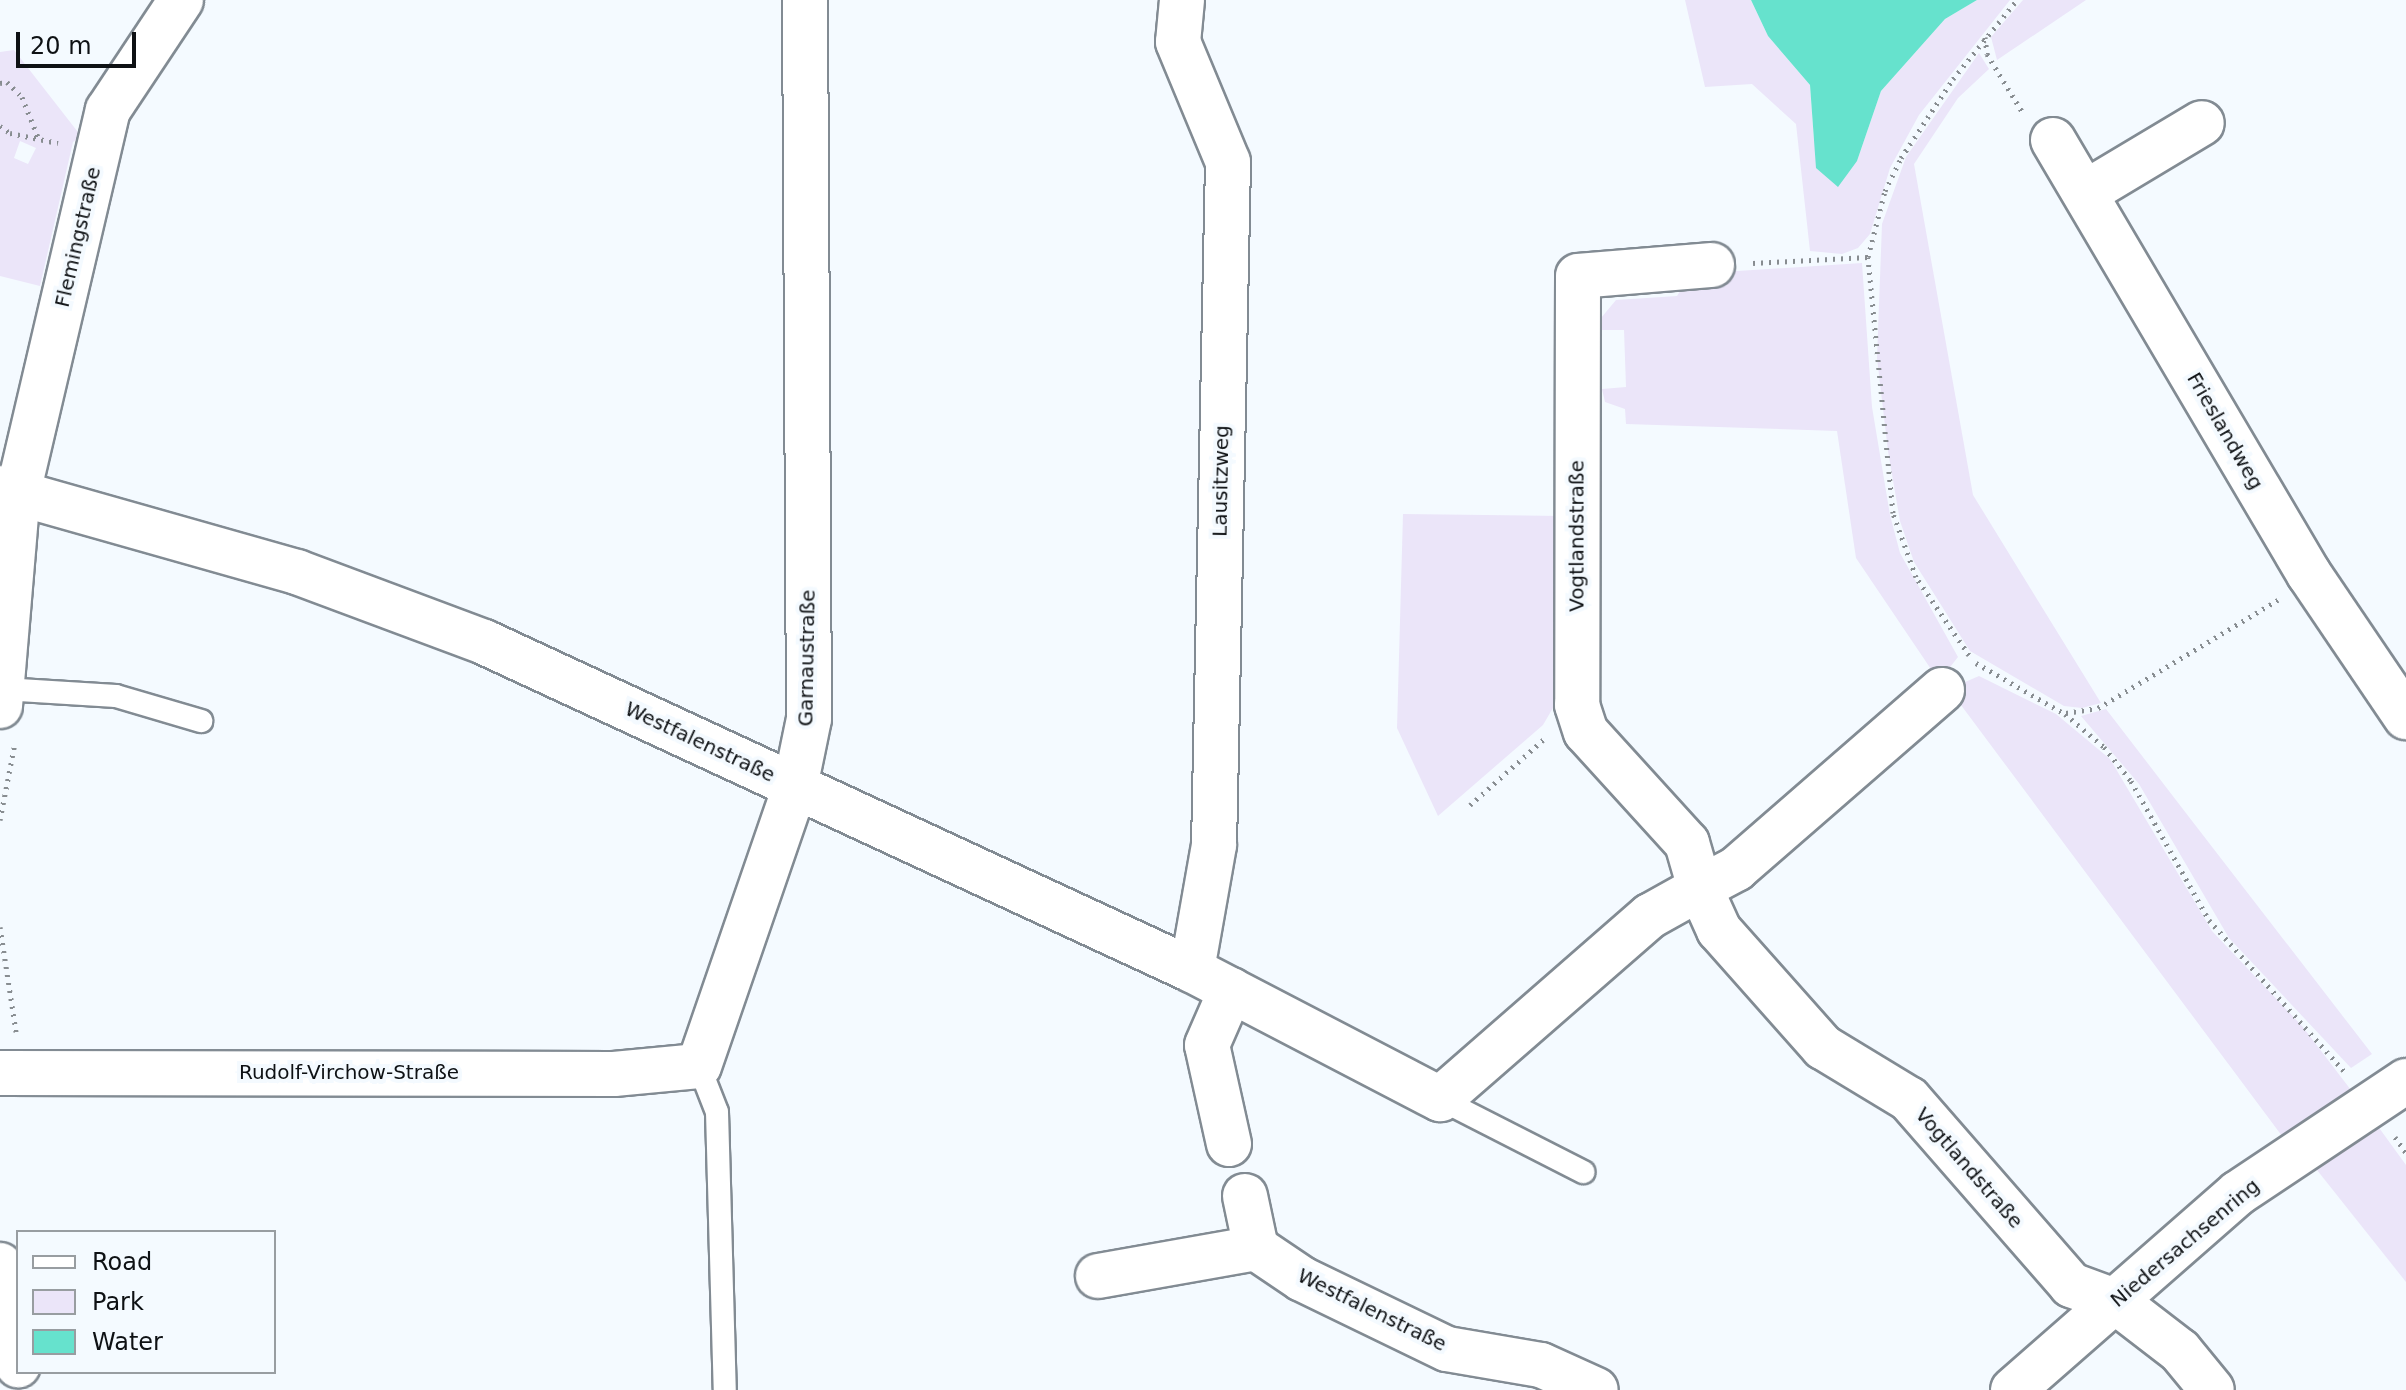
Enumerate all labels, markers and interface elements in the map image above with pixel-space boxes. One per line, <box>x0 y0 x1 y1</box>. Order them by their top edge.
scale bar <box>20 16 140 66</box>
text: 20 m <box>30 32 92 60</box>
street label: Flemingstraße <box>50 164 106 310</box>
street label: Frieslandweg <box>2182 368 2268 494</box>
street label: Lausitzweg <box>1208 425 1234 537</box>
street label: Vogtlandstraße <box>1565 460 1589 612</box>
street label: Garnaustraße <box>794 589 820 727</box>
street label: Westfalenstraße <box>621 697 779 787</box>
street label: Rudolf-Virchow-Straße <box>239 1060 459 1084</box>
street label: Vogtlandstraße <box>1910 1103 2028 1233</box>
street label: Niedersachsenring <box>2106 1174 2264 1312</box>
legend <box>16 1230 276 1374</box>
text: Road <box>92 1248 152 1276</box>
street label: Westfalenstraße <box>1294 1264 1450 1356</box>
text: Park <box>92 1288 144 1316</box>
text: Water <box>92 1328 163 1356</box>

